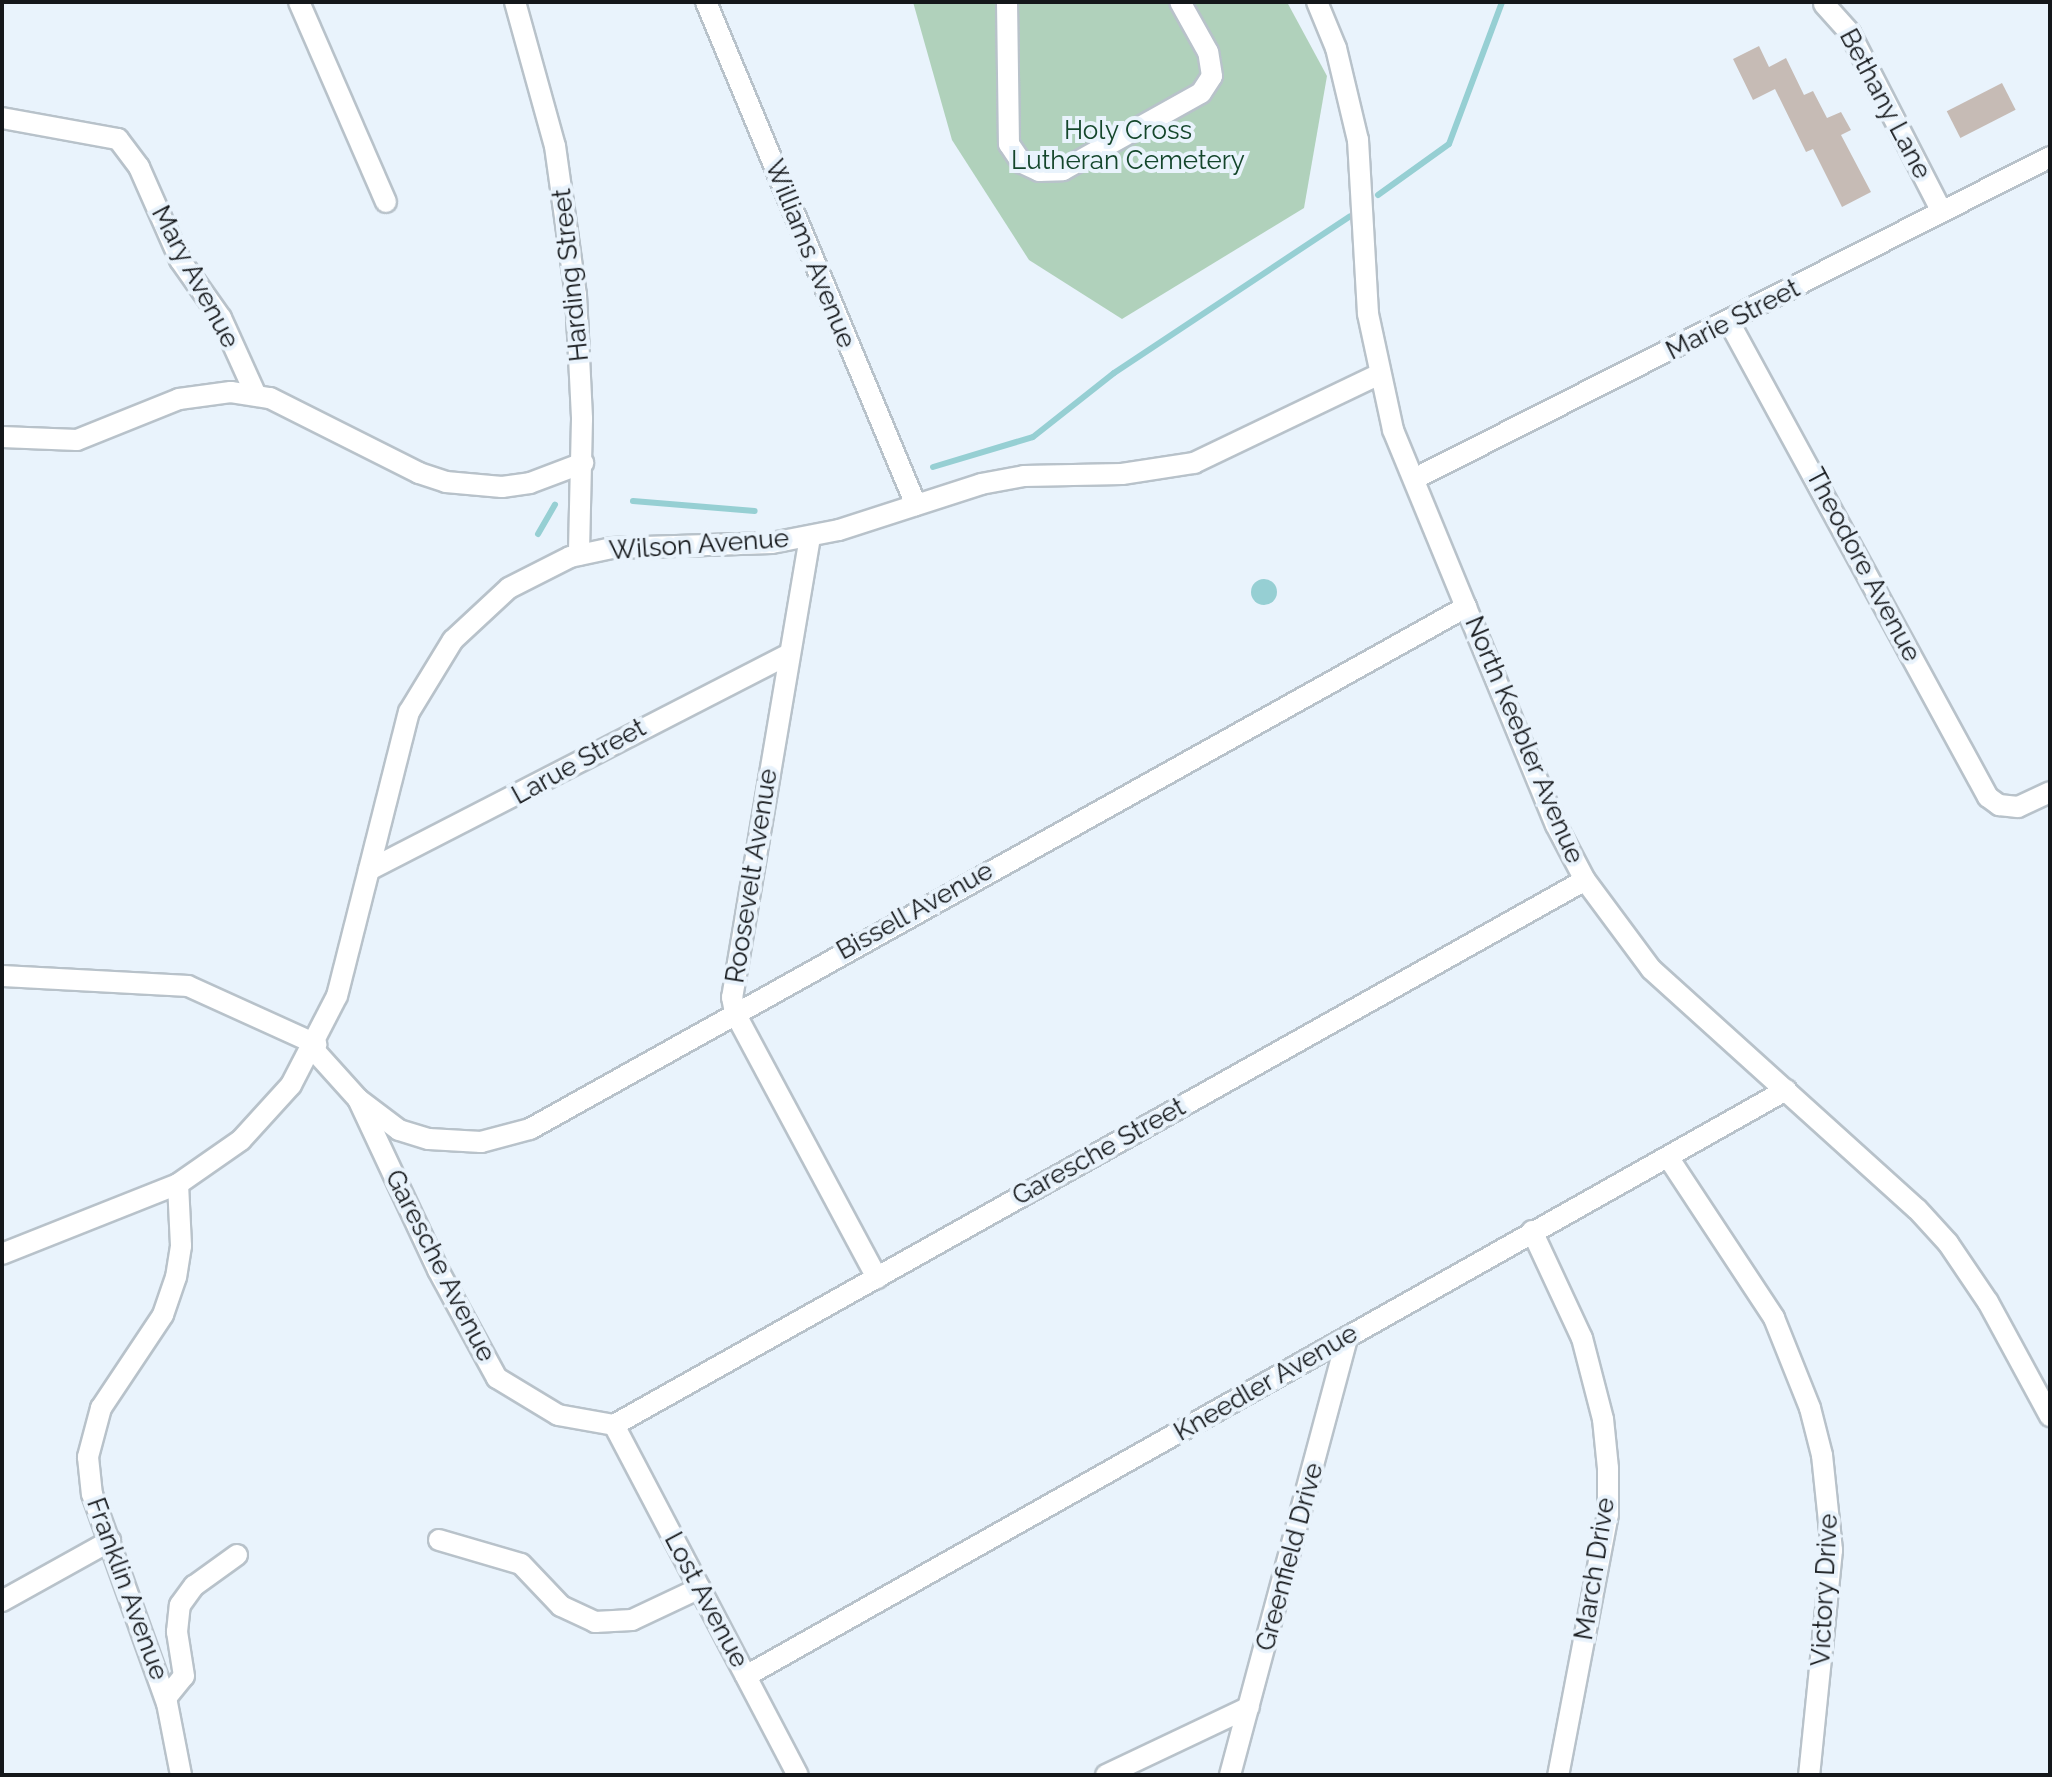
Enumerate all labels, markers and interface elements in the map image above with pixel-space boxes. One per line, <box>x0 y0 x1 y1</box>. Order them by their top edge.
street label: Bethany Lane <box>1832 23 1938 185</box>
park label: Holy Cross Lutheran Cemetery <box>1011 115 1245 176</box>
street label: Williams Avenue <box>758 155 862 353</box>
street label: Harding Street <box>546 187 596 363</box>
street label: Mary Avenue <box>144 200 246 354</box>
street label: Marie Street <box>1661 273 1805 367</box>
street label: Theodore Avenue <box>1799 463 1927 667</box>
street label: Wilson Avenue <box>608 523 790 567</box>
street label: North Keebler Avenue <box>1458 611 1590 869</box>
street label: Larue Street <box>507 713 651 811</box>
street label: Roosevelt Avenue <box>720 766 784 986</box>
street label: Bissell Avenue <box>831 855 999 967</box>
street label: Garesche Street <box>1007 1092 1191 1212</box>
street label: Garesche Avenue <box>378 1165 502 1367</box>
street label: Kneedler Avenue <box>1168 1318 1364 1448</box>
street label: Greenfield Drive <box>1250 1460 1330 1654</box>
street label: Franklin Avenue <box>79 1493 175 1685</box>
street label: March Drive <box>1568 1496 1622 1642</box>
street label: Victory Drive <box>1805 1513 1845 1667</box>
street label: Lost Avenue <box>657 1527 755 1673</box>

